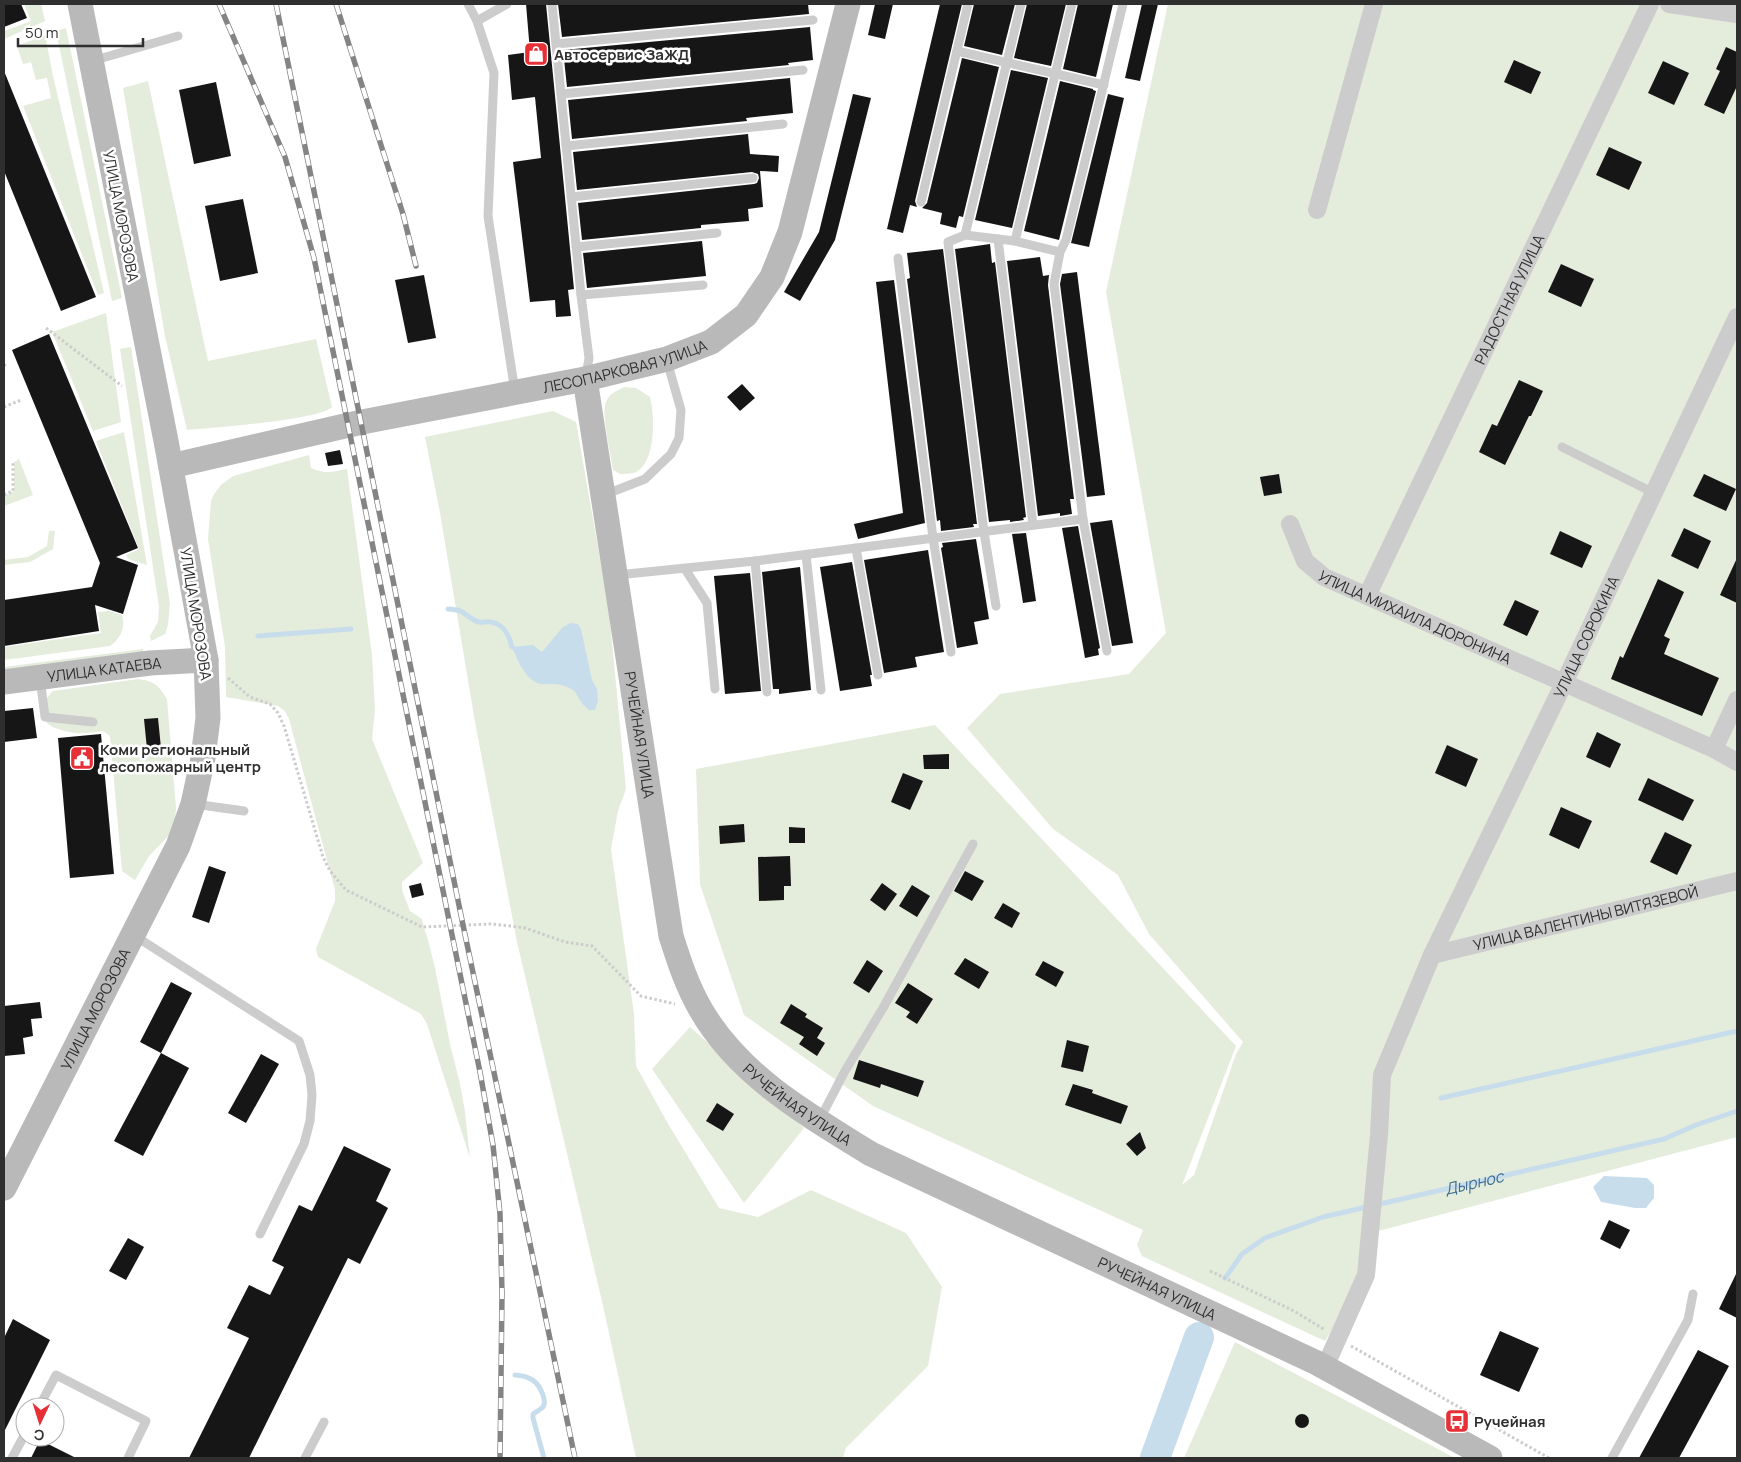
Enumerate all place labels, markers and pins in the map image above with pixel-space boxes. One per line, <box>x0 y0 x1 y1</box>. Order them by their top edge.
shop icon: Автосервис ЗаЖД <box>523 41 549 67</box>
place label: Автосервис ЗаЖД <box>554 44 689 65</box>
place label: Коми региональный лесопожарный центр <box>100 739 261 777</box>
public building icon: Коми региональный лесопожарный центр <box>69 745 95 771</box>
bus stop icon: Ручейная <box>1444 1408 1470 1434</box>
place label: Ручейная <box>1474 1411 1545 1432</box>

